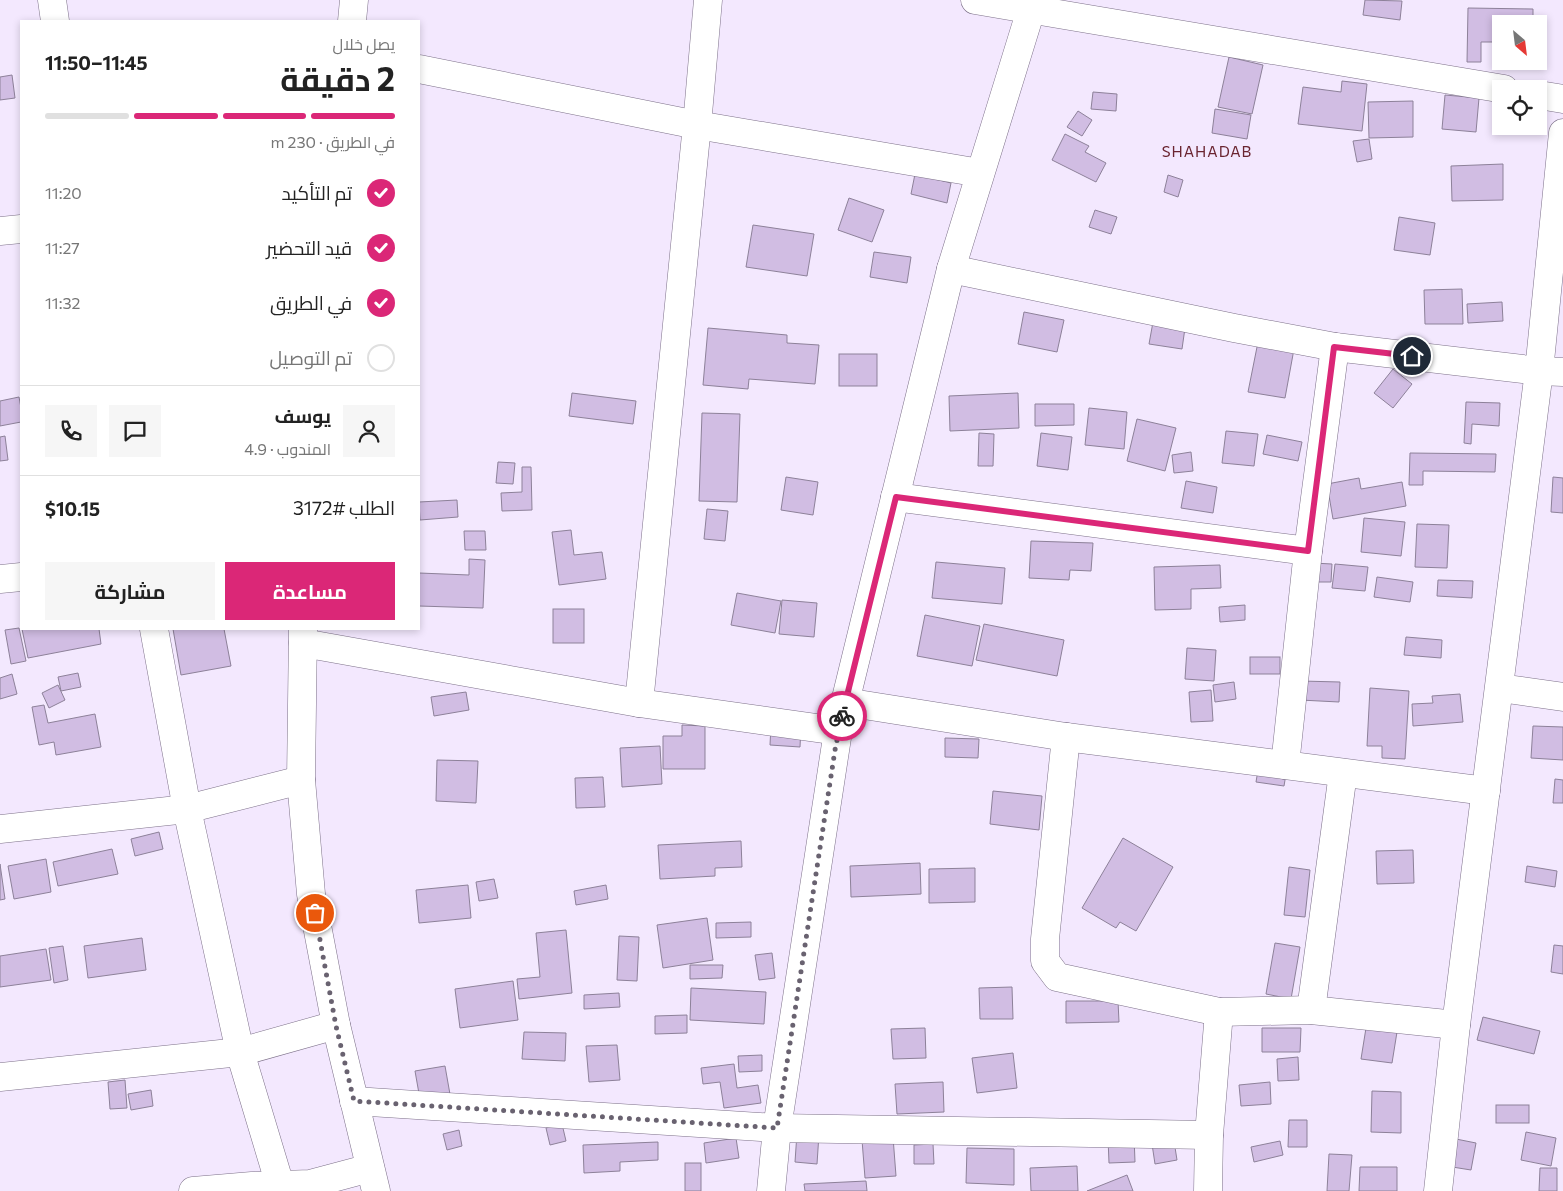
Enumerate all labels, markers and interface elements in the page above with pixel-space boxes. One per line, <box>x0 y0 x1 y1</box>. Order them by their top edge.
north arrow <box>1492 15 1548 70</box>
map controls <box>1492 15 1547 135</box>
text: يصل خلال <box>333 34 395 53</box>
text: 11:45–11:50 <box>45 51 148 74</box>
text: 2 دقيقة <box>280 58 395 98</box>
button: locate <box>1492 80 1547 135</box>
text: في الطريق · 230 m <box>271 132 395 151</box>
district label: SHAHADAB <box>1162 142 1252 160</box>
icon: check <box>367 179 395 207</box>
text: تم التأكيد <box>282 181 352 204</box>
text: 11:20 <box>45 183 82 202</box>
icon: check <box>367 234 395 262</box>
text: قيد التحضير <box>266 236 352 259</box>
text: 11:27 <box>45 238 80 257</box>
icon: check <box>367 289 395 317</box>
text: في الطريق <box>270 291 352 314</box>
text: 11:32 <box>45 293 80 312</box>
pin <box>1391 335 1433 377</box>
icon: home <box>1398 342 1426 370</box>
text: تم التوصيل <box>269 346 352 369</box>
text: يوسف <box>275 404 331 427</box>
button: phone <box>45 405 97 457</box>
button: chat <box>109 405 161 457</box>
button: person <box>343 405 395 457</box>
text: المندوب · 4.9 <box>244 439 331 458</box>
text: الطلب #3172 <box>293 496 395 519</box>
text: $10.15 <box>45 497 100 520</box>
button: مشاركة <box>45 562 215 620</box>
button: مساعدة <box>225 562 395 620</box>
courier <box>817 691 867 741</box>
icon: bike <box>828 702 856 730</box>
pin <box>294 892 336 934</box>
icon: bag <box>301 899 329 927</box>

